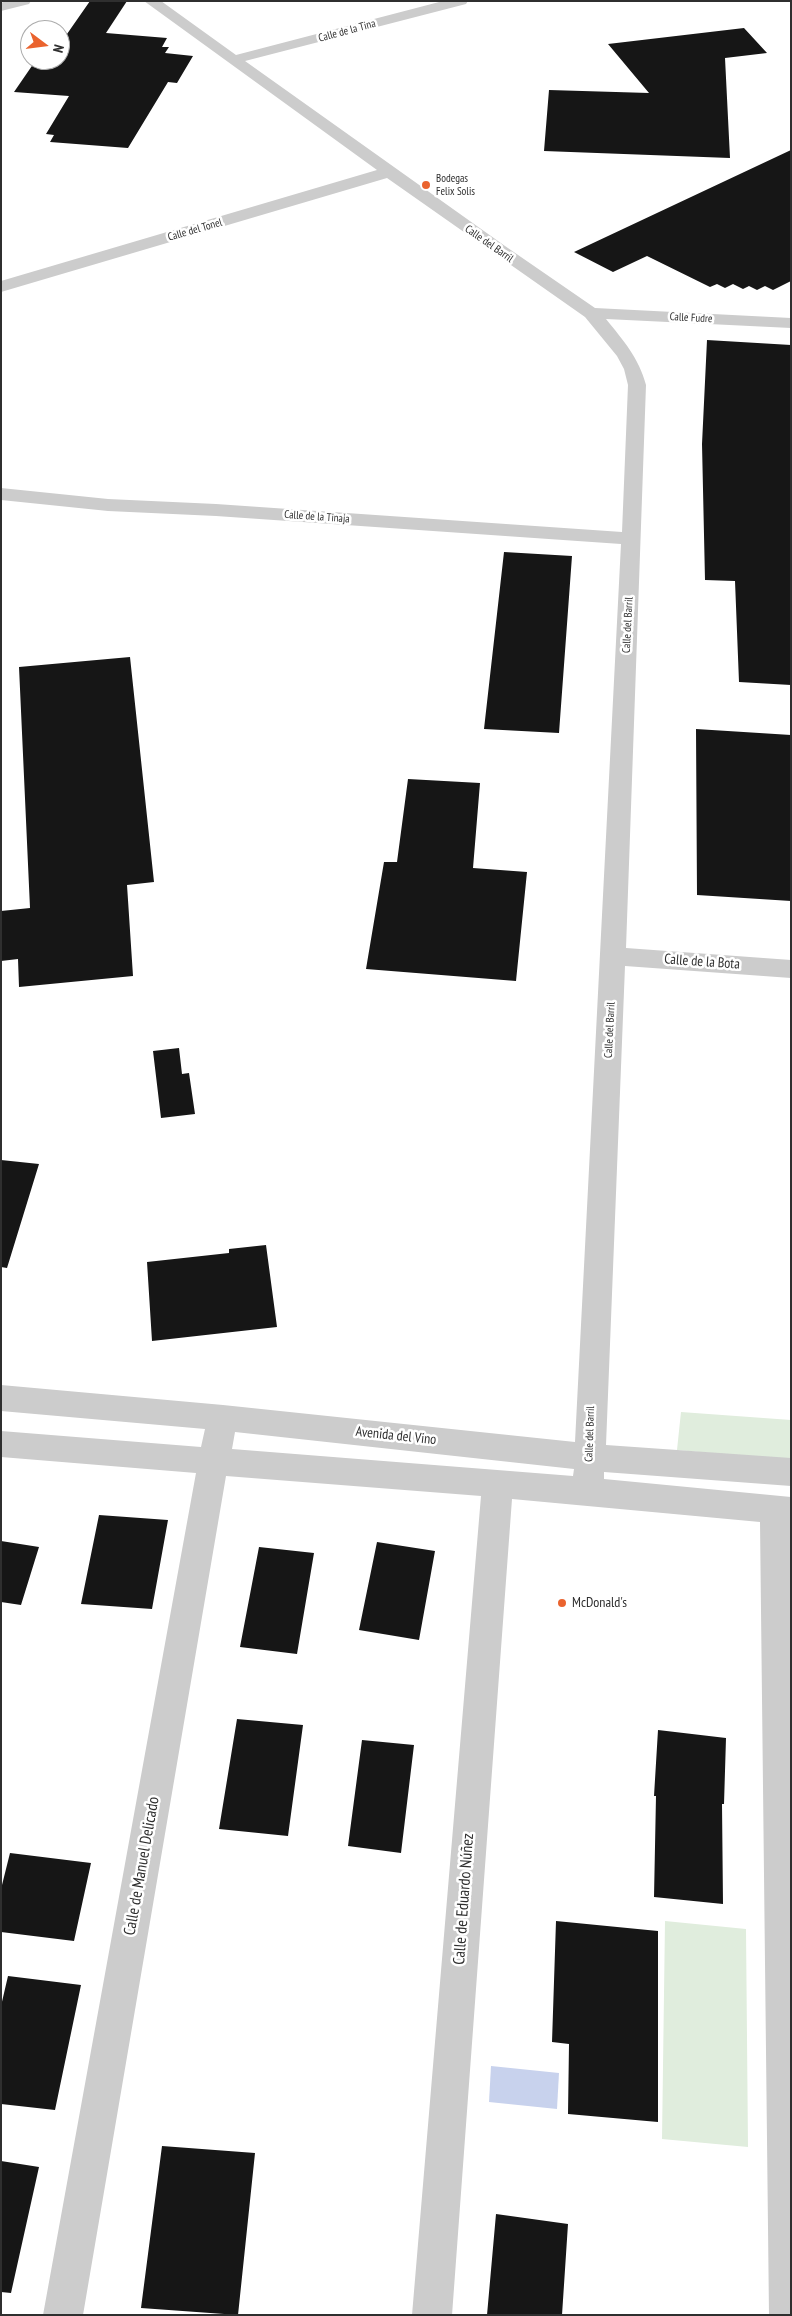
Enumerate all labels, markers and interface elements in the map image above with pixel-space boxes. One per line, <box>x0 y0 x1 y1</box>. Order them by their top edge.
street label: Calle de la Tina <box>317 17 377 45</box>
north arrow <box>20 20 70 70</box>
text: N <box>49 43 68 55</box>
place label: Bodegas Felix Solis <box>436 172 475 198</box>
marker: Bodegas Felix Solis <box>420 179 432 191</box>
street label: Calle del Tonel <box>166 216 224 244</box>
street label: Calle del Barril <box>462 223 516 265</box>
street label: Calle Fudre <box>669 310 713 326</box>
street label: Calle de la Tinaja <box>284 508 350 526</box>
street label: Calle del Barril <box>620 597 636 653</box>
street label: Calle de la Bota <box>664 951 740 973</box>
street label: Calle del Barril <box>602 1002 618 1058</box>
street label: Calle del Barril <box>582 1406 598 1462</box>
street label: Avenida del Vino <box>355 1423 437 1449</box>
place label: McDonald's <box>572 1595 627 1611</box>
marker: McDonald's <box>556 1597 568 1609</box>
street label: Calle de Manuel Delicado <box>120 1795 164 1937</box>
street label: Calle de Eduardo Núñez <box>450 1833 478 1965</box>

